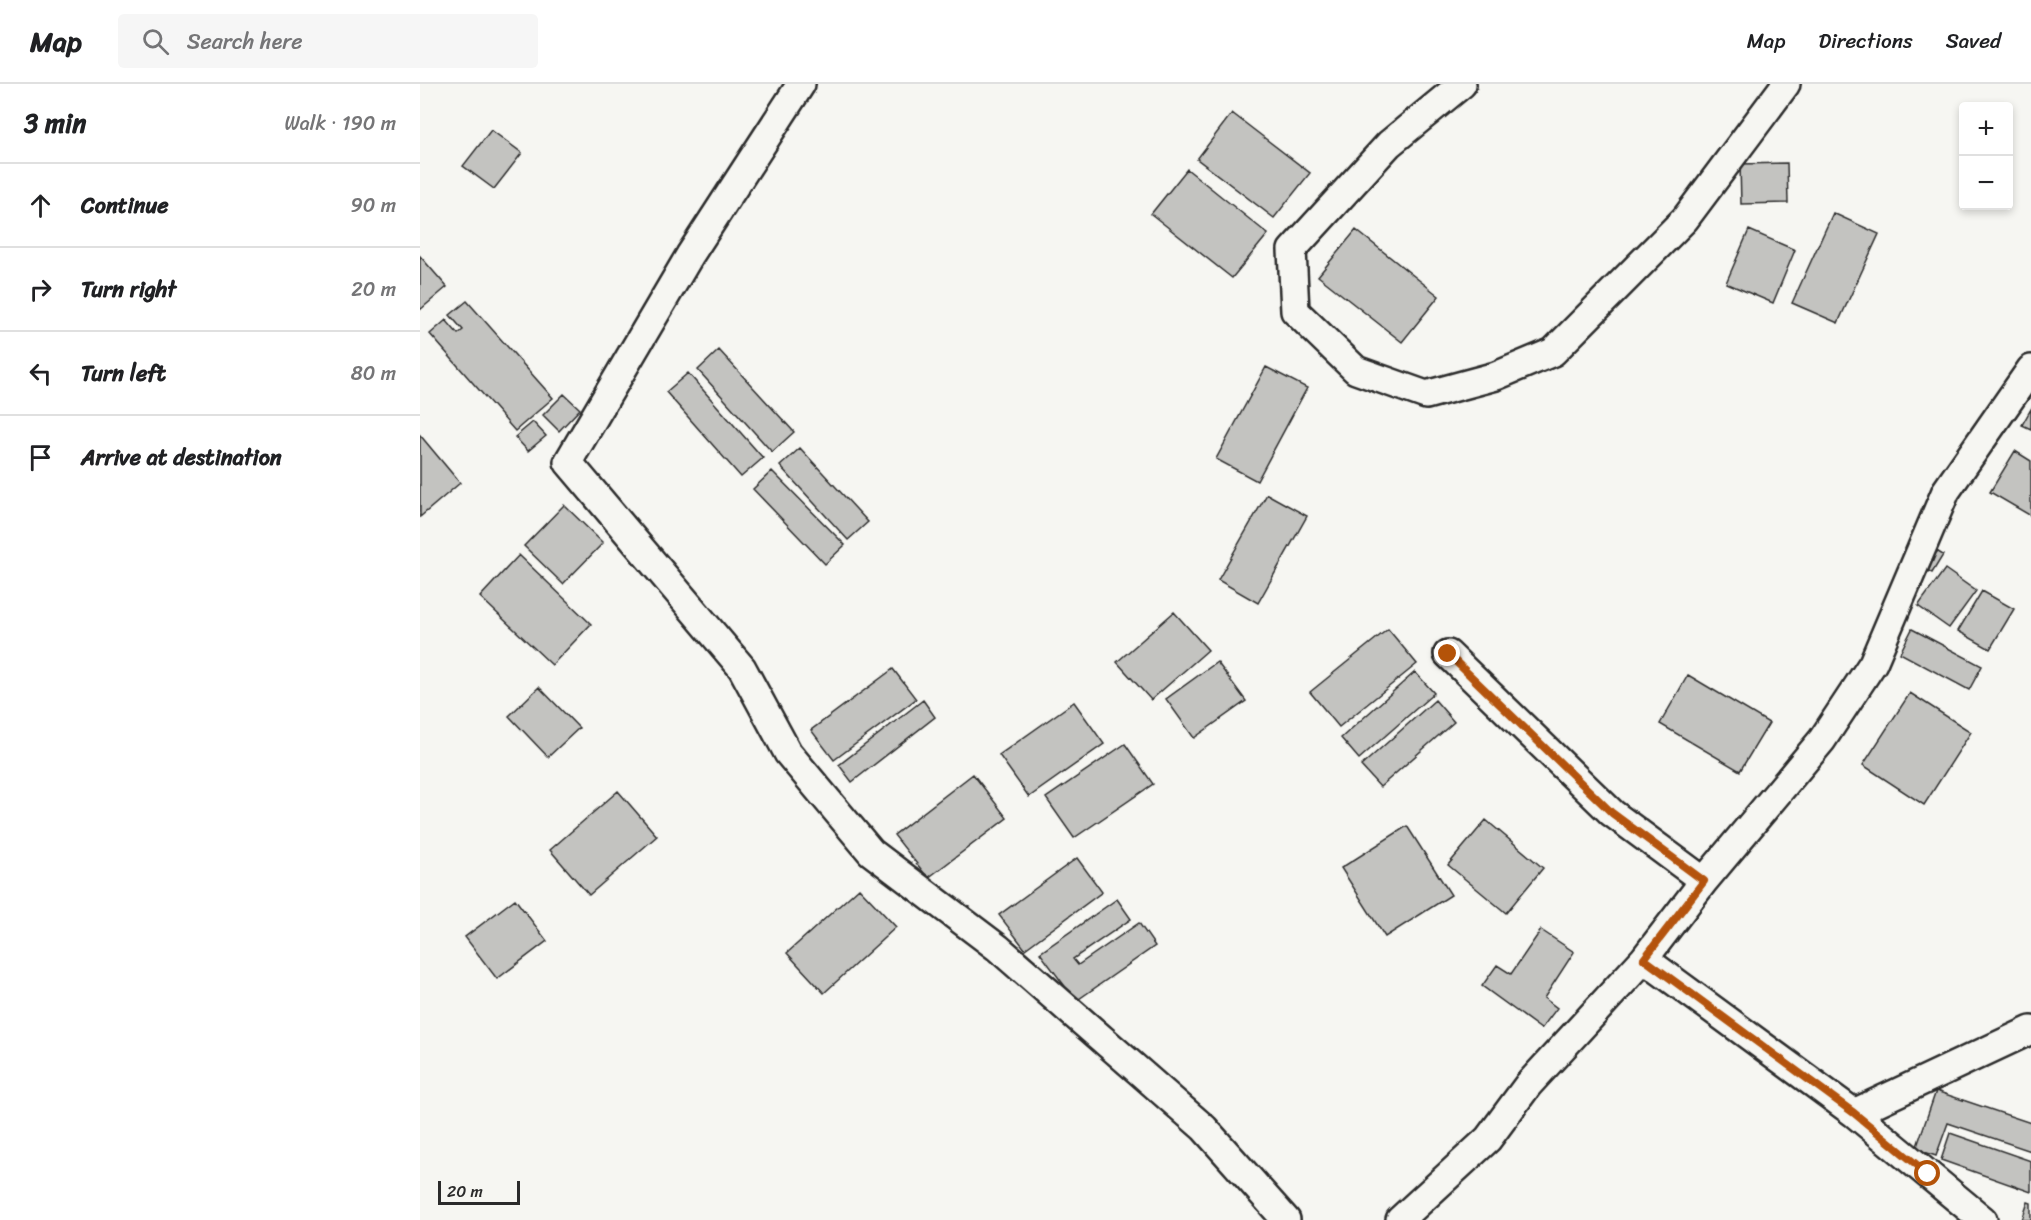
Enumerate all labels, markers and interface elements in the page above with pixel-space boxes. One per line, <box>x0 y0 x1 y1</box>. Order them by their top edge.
search box <box>118 14 538 68</box>
text: Map <box>30 17 82 66</box>
text: Search here <box>187 22 303 61</box>
text: Map <box>1747 22 1785 60</box>
text: Directions <box>1818 22 1913 60</box>
text: Saved <box>1946 22 2001 60</box>
icon: search <box>139 25 172 58</box>
text: 3 min <box>24 100 86 146</box>
map controls <box>1959 102 2013 210</box>
button: + <box>1959 102 2013 156</box>
text: Walk · 190 m <box>284 106 396 141</box>
button: − <box>1959 156 2013 210</box>
text: Continue <box>81 186 169 225</box>
text: 90 m <box>351 188 396 223</box>
icon: ahead <box>24 189 57 222</box>
text: Turn right <box>81 270 176 309</box>
text: 20 m <box>351 272 396 307</box>
icon: right <box>24 273 57 306</box>
text: Turn left <box>81 354 166 393</box>
text: 80 m <box>351 356 396 391</box>
icon: left <box>24 357 57 390</box>
text: Arrive at destination <box>81 438 282 477</box>
icon: arrive <box>24 441 57 474</box>
route end <box>1434 640 1460 666</box>
route start <box>1914 1160 1940 1186</box>
text: 20 m <box>447 1177 483 1206</box>
scale bar <box>438 1178 520 1206</box>

